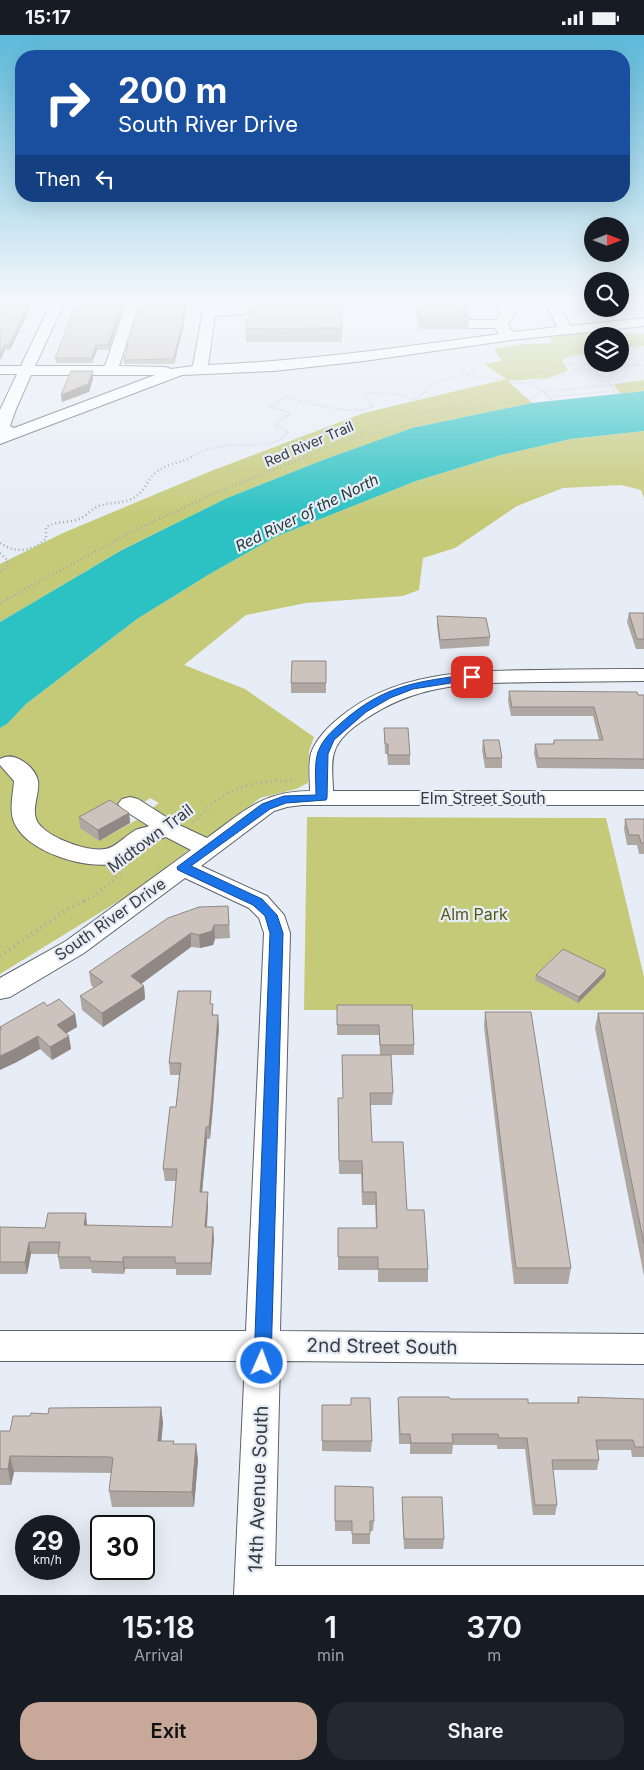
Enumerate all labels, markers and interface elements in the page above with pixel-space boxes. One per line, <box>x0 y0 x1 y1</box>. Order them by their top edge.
text: 15:17 <box>25 6 71 29</box>
text: 200 m <box>118 69 227 111</box>
icon: right <box>35 70 100 135</box>
text: South River Drive <box>118 111 298 137</box>
icon: left <box>91 165 119 193</box>
text: Then <box>35 168 81 191</box>
north arrow <box>584 217 629 263</box>
map controls <box>584 217 629 372</box>
button: search <box>584 272 629 317</box>
button: layers <box>584 327 629 372</box>
street label: Red River Trail <box>262 417 356 470</box>
water label: Red River of the North <box>232 470 382 555</box>
pin <box>451 656 493 698</box>
icon: arrive <box>458 663 486 691</box>
street label: Elm Street South <box>420 788 546 808</box>
street label: Midtown Trail <box>103 799 197 877</box>
street label: South River Drive <box>51 873 169 965</box>
park label: Alm Park <box>440 904 508 924</box>
street label: 2nd Street South <box>306 1334 458 1359</box>
position arrow <box>235 1336 287 1388</box>
street label: 14th Avenue South <box>244 1405 273 1573</box>
speed limit sign: 30 <box>90 1515 155 1580</box>
text: 29 <box>32 1526 63 1556</box>
text: km/h <box>33 1552 62 1567</box>
text: 15:18 <box>122 1609 195 1645</box>
text: 1 <box>324 1609 337 1645</box>
text: 370 <box>466 1609 522 1645</box>
text: Arrival <box>134 1645 183 1665</box>
text: min <box>317 1645 344 1665</box>
text: m <box>487 1645 501 1665</box>
button: Exit <box>20 1702 317 1760</box>
button: Share <box>327 1702 624 1760</box>

